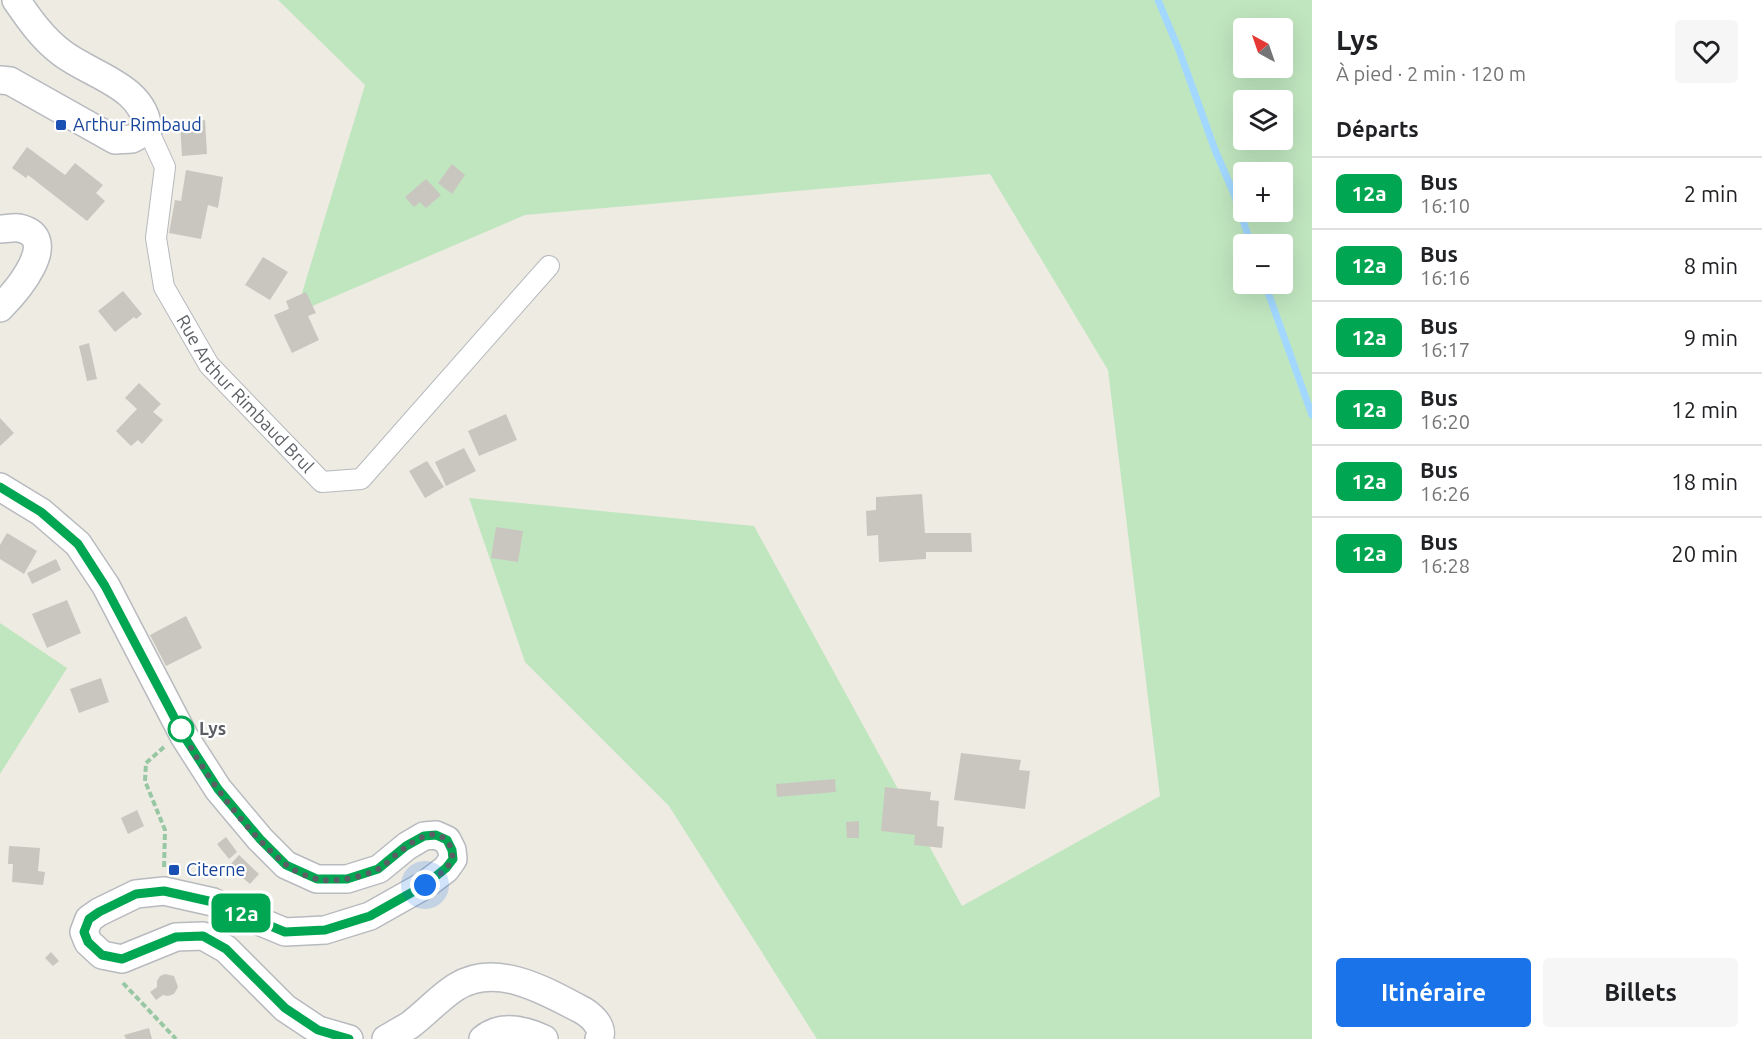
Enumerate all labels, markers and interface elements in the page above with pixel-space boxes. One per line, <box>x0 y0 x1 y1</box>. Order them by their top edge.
north arrow <box>1233 18 1293 78</box>
map controls <box>1233 18 1293 294</box>
button: heart <box>1675 20 1738 83</box>
text: Lys <box>1336 24 1378 55</box>
text: À pied · 2 min · 120 m <box>1336 62 1526 85</box>
button: layers <box>1233 90 1293 150</box>
place label: Arthur Rimbaud <box>73 114 202 134</box>
text: Départs <box>1336 116 1419 141</box>
marker: Arthur Rimbaud <box>54 118 68 132</box>
button: + <box>1233 162 1293 222</box>
text: Bus <box>1420 169 1458 194</box>
text: 12a <box>1351 181 1387 205</box>
text: 2 min <box>1684 181 1738 206</box>
text: 16:10 <box>1420 194 1470 217</box>
button: − <box>1233 234 1293 294</box>
text: Bus <box>1420 241 1458 266</box>
text: 12a <box>1351 253 1387 277</box>
text: 8 min <box>1684 253 1738 278</box>
text: 16:16 <box>1420 266 1470 289</box>
street label: Rue Arthur Rimbaud Brul <box>173 311 318 476</box>
text: Bus <box>1420 313 1458 338</box>
text: 12a <box>1351 325 1387 349</box>
text: 9 min <box>1684 325 1738 350</box>
text: 16:17 <box>1420 338 1470 361</box>
text: Bus <box>1420 385 1458 410</box>
text: 12a <box>1351 397 1387 421</box>
text: 12 min <box>1671 397 1738 422</box>
text: 16:20 <box>1420 410 1470 433</box>
text: Bus <box>1420 457 1458 482</box>
text: 12a <box>1351 469 1387 493</box>
text: 18 min <box>1671 469 1738 494</box>
text: 16:26 <box>1420 482 1470 505</box>
text: Bus <box>1420 529 1458 554</box>
text: 12a <box>1351 541 1387 565</box>
text: 20 min <box>1671 541 1738 566</box>
text: 16:28 <box>1420 554 1470 577</box>
marker: Lys <box>168 716 194 742</box>
place label: Lys <box>199 718 226 738</box>
place label: Citerne <box>186 859 245 879</box>
marker: Citerne <box>167 863 181 877</box>
your location <box>410 870 440 900</box>
line badge: 12a <box>206 894 276 932</box>
text: 12a <box>223 901 259 925</box>
button: Itinéraire <box>1336 958 1531 1027</box>
button: Billets <box>1543 958 1738 1027</box>

